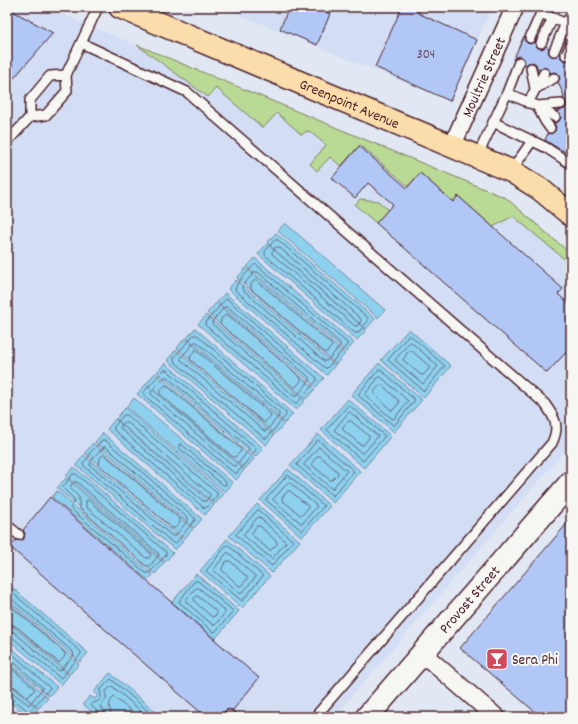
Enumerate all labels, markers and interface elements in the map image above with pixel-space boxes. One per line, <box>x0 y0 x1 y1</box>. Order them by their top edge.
street label: Moultrie Street <box>457 33 513 121</box>
house number: 304 <box>417 46 435 65</box>
street label: Greenpoint Avenue <box>295 74 403 136</box>
street label: Provost Street <box>435 561 507 639</box>
bar icon: Sera Phi <box>484 646 510 672</box>
place label: Sera Phi <box>512 650 558 672</box>

